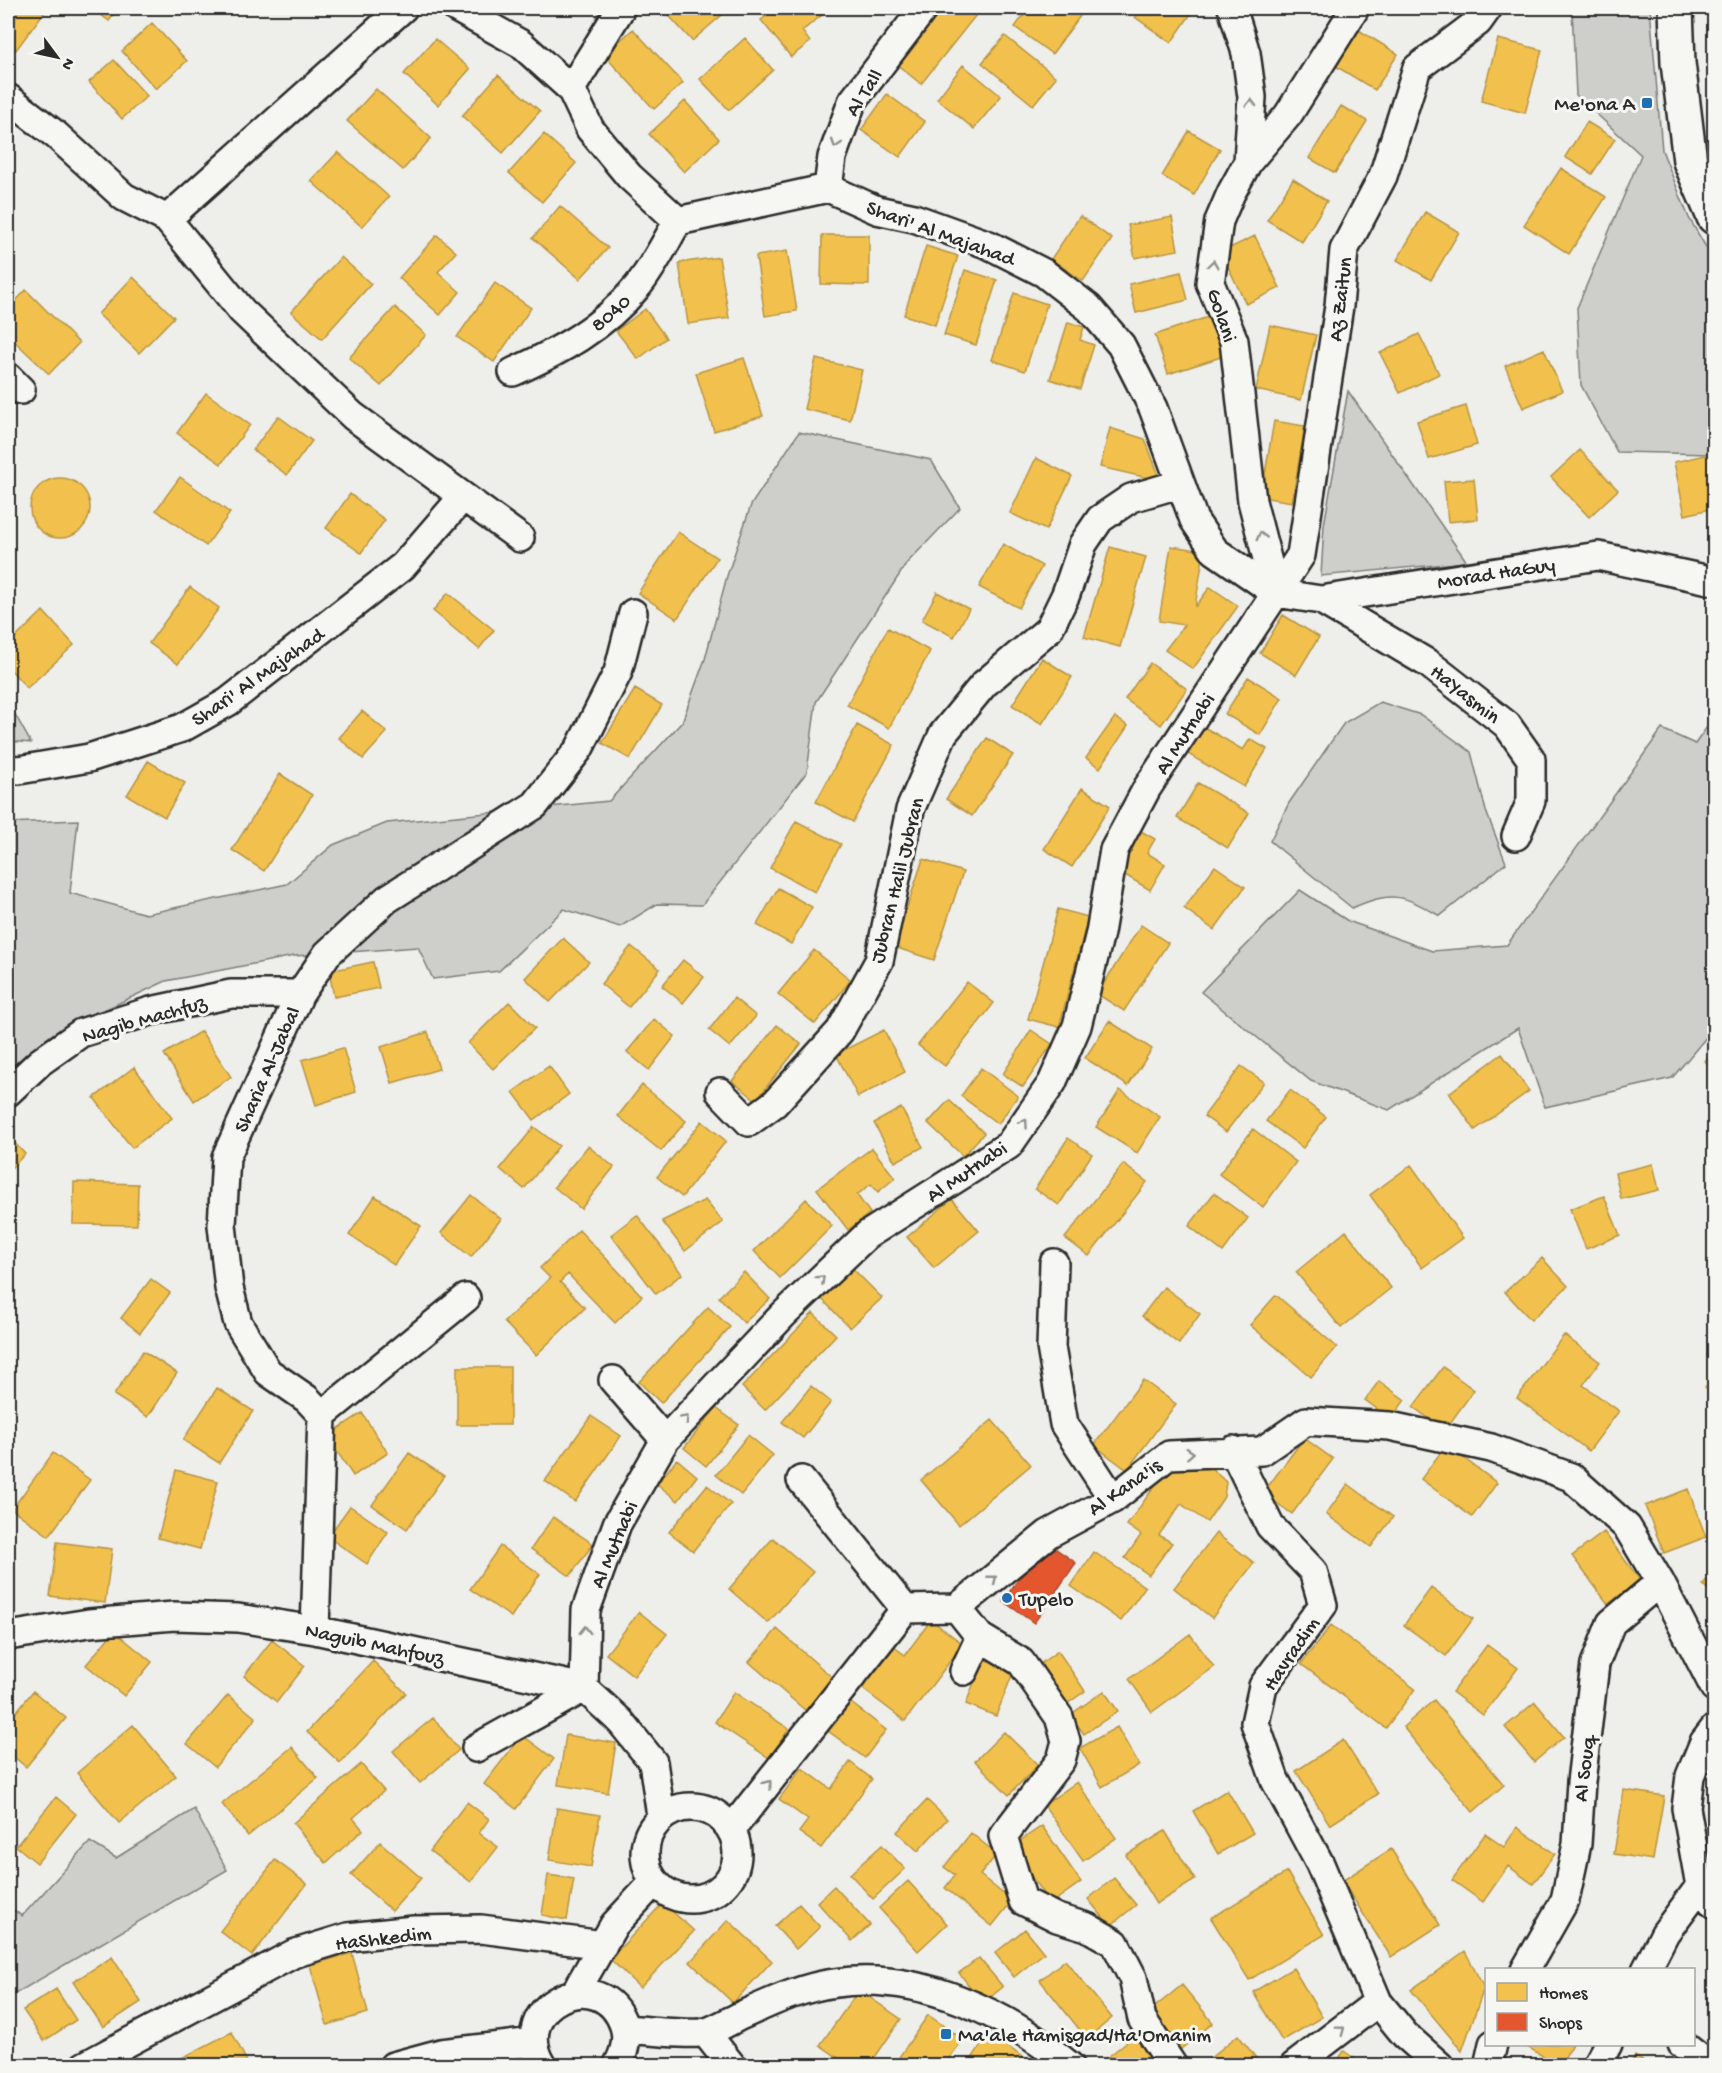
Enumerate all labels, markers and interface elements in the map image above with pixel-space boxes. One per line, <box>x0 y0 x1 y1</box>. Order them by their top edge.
north arrow <box>27 27 87 87</box>
text: N <box>56 54 77 73</box>
street label: Al Tall <box>842 66 890 122</box>
place label: Me'ona A <box>1554 94 1637 119</box>
marker: Me'ona A <box>1640 96 1654 110</box>
one-way arrow <box>1245 99 1257 108</box>
one-way arrow <box>831 138 844 149</box>
street label: Shari' Al Majahad <box>862 197 1019 274</box>
street label: Az Zaitun <box>1325 256 1360 343</box>
one-way arrow <box>1206 260 1218 269</box>
street label: Golani <box>1199 286 1240 346</box>
street label: 8040 <box>587 290 638 339</box>
one-way arrow <box>1256 532 1269 542</box>
street label: Morad HaGuy <box>1436 554 1557 597</box>
street label: Shari' Al Majahad <box>188 623 332 734</box>
street label: HaYasmin <box>1424 661 1504 731</box>
street label: Al Mutnabi <box>1151 689 1223 780</box>
street label: Jubran Halil Jubran <box>867 795 932 966</box>
street label: Nagib Machfuz <box>80 991 211 1051</box>
street label: Sharia Al-Jabal <box>230 1004 308 1137</box>
one-way arrow <box>1017 1119 1028 1130</box>
street label: Al Mutnabi <box>923 1138 1013 1210</box>
one-way arrow <box>814 1275 824 1286</box>
one-way arrow <box>678 1415 689 1425</box>
one-way arrow <box>1185 1447 1194 1460</box>
street label: Al Kana'is <box>1084 1454 1169 1523</box>
street label: Al Mutnabi <box>587 1498 646 1593</box>
one-way arrow <box>986 1575 997 1586</box>
place label: Tupelo <box>1018 1589 1074 1614</box>
marker: Tupelo <box>1000 1591 1014 1605</box>
street label: Havradim <box>1259 1613 1327 1697</box>
street label: Naguib Mahfouz <box>302 1619 447 1674</box>
one-way arrow <box>579 1625 592 1634</box>
street label: Al Souq <box>1570 1732 1603 1803</box>
one-way arrow <box>760 1780 771 1791</box>
street label: HaShkedim <box>334 1922 433 1959</box>
legend <box>1485 1968 1695 2046</box>
text: Homes <box>1539 1984 1589 2005</box>
text: Shops <box>1539 2014 1583 2035</box>
place label: Ma'ale Hamisgad/Ha'Omanim <box>958 2025 1211 2050</box>
marker: Ma'ale Hamisgad/Ha'Omanim <box>939 2027 953 2041</box>
one-way arrow <box>1334 2027 1345 2038</box>

